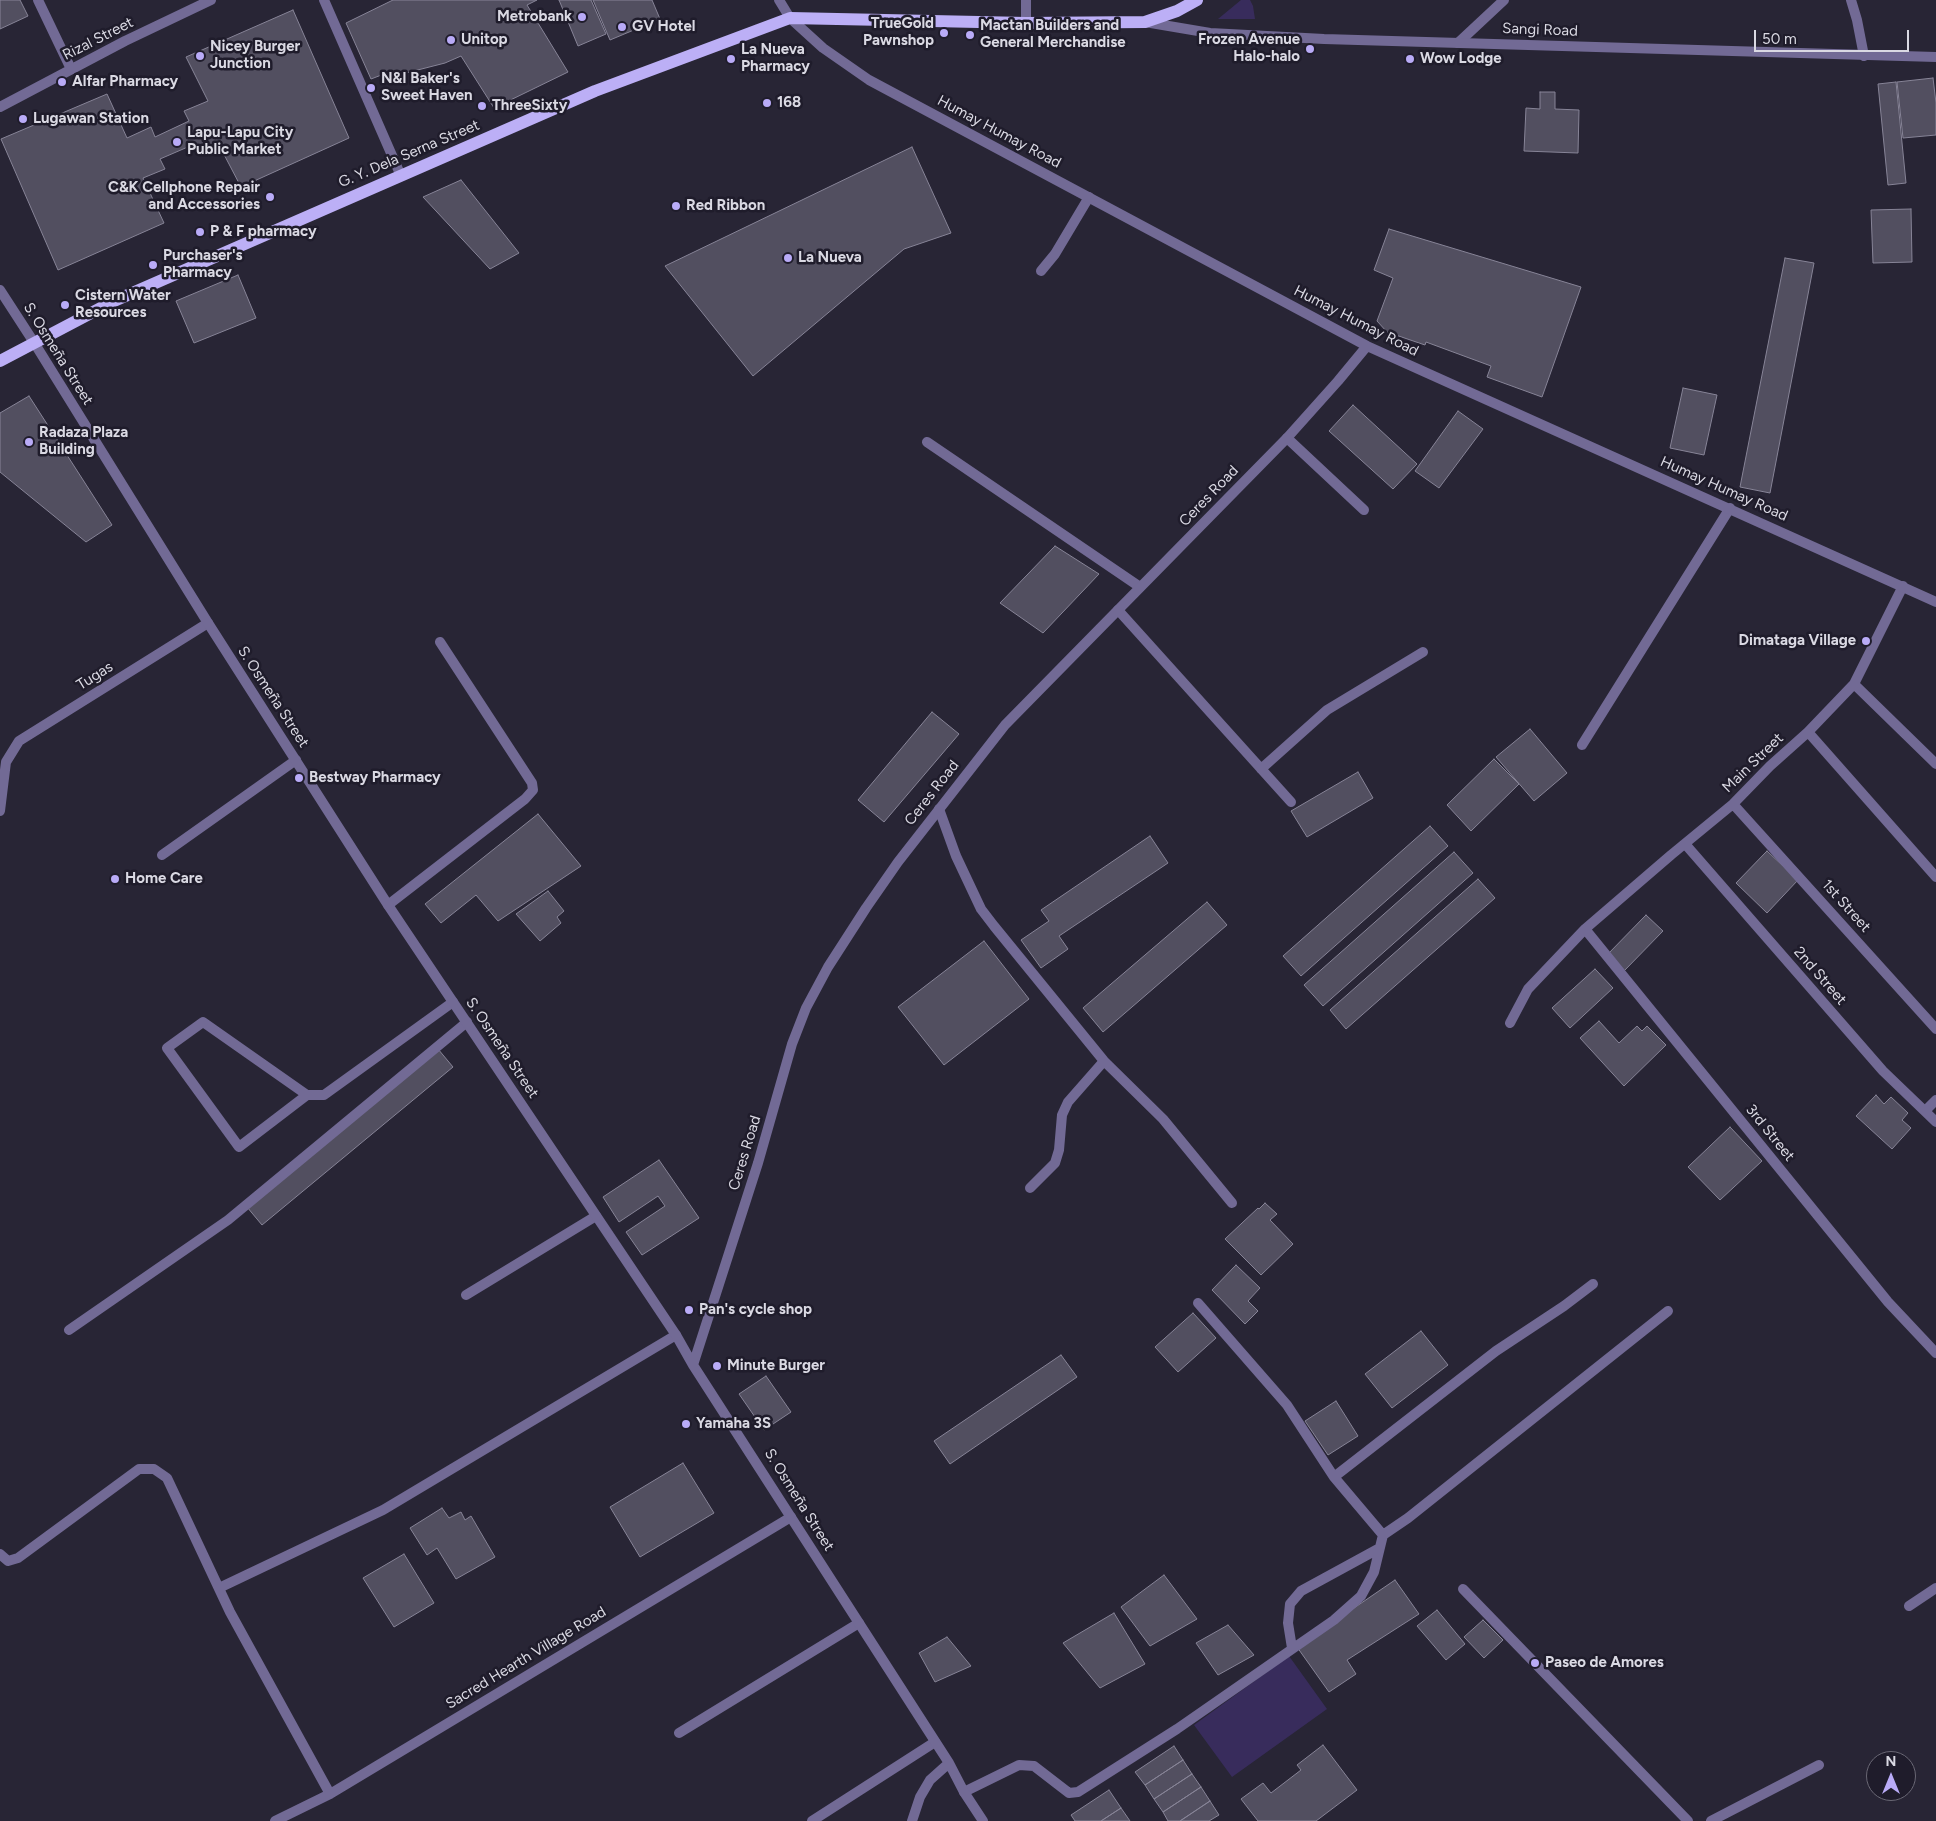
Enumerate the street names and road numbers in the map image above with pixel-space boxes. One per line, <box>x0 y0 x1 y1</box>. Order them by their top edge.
street label: Rizal Street <box>60 14 136 64</box>
street label: Sangi Road <box>1502 20 1578 40</box>
street label: Humay Humay Road <box>934 92 1064 172</box>
street label: G. Y. Dela Serna Street <box>336 116 482 192</box>
street label: Humay Humay Road <box>1291 282 1421 360</box>
street label: S. Osmeña Street <box>19 299 97 409</box>
street label: Humay Humay Road <box>1657 453 1791 525</box>
street label: Ceres Road <box>1176 462 1242 530</box>
street label: S. Osmeña Street <box>233 643 313 751</box>
street label: Tugas <box>74 658 116 694</box>
street label: Main Street <box>1719 729 1787 797</box>
street label: Ceres Road <box>901 757 963 829</box>
street label: 1st Street <box>1818 876 1874 936</box>
street label: 2nd Street <box>1790 943 1850 1009</box>
street label: S. Osmeña Street <box>462 994 542 1102</box>
street label: 3rd Street <box>1742 1101 1798 1165</box>
street label: Ceres Road <box>725 1113 765 1193</box>
street label: S. Osmeña Street <box>760 1445 838 1555</box>
street label: Sacred Hearth Village Road <box>443 1603 609 1713</box>

